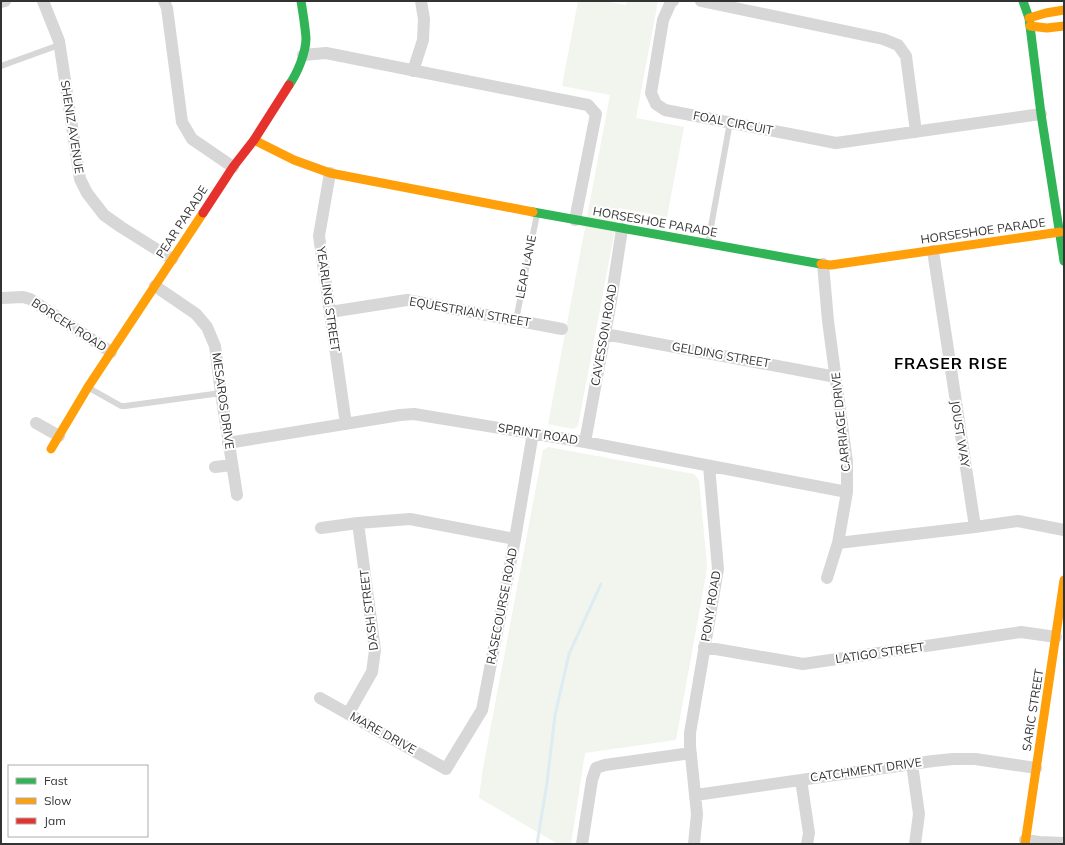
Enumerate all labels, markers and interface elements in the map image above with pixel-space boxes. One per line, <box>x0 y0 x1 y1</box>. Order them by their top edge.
street label: SHENIZ AVENUE <box>58 79 87 175</box>
street label: FOAL CIRCUIT <box>692 107 775 138</box>
street label: PEAR PARADE <box>152 183 211 261</box>
street label: HORSESHOE PARADE <box>592 203 718 240</box>
street label: HORSESHOE PARADE <box>919 214 1046 247</box>
street label: LEAP LANE <box>512 234 539 300</box>
street label: YEARLING STREET <box>314 244 343 353</box>
street label: CAVESSON ROAD <box>587 283 620 387</box>
street label: EQUESTRIAN STREET <box>408 293 533 330</box>
street label: BORCEK ROAD <box>29 295 110 355</box>
street label: GELDING STREET <box>671 338 772 371</box>
street label: MESAROS DRIVE <box>209 352 238 450</box>
district label: FRASER RISE <box>894 353 1008 373</box>
street label: CARRIAGE DRIVE <box>828 372 853 473</box>
street label: JOUST WAY <box>948 399 973 469</box>
street label: SPRINT ROAD <box>497 420 579 447</box>
street label: RASECOURSE ROAD <box>483 546 520 665</box>
street label: DASH STREET <box>356 568 381 651</box>
street label: PONY ROAD <box>698 569 724 642</box>
street label: LATIGO STREET <box>834 639 926 666</box>
street label: SARIC STREET <box>1019 667 1047 752</box>
street label: MARE DRIVE <box>347 708 419 757</box>
street label: CATCHMENT DRIVE <box>809 754 923 785</box>
legend <box>8 765 148 837</box>
text: Fast <box>44 773 68 788</box>
text: Slow <box>44 793 72 808</box>
text: Jam <box>44 813 66 828</box>

